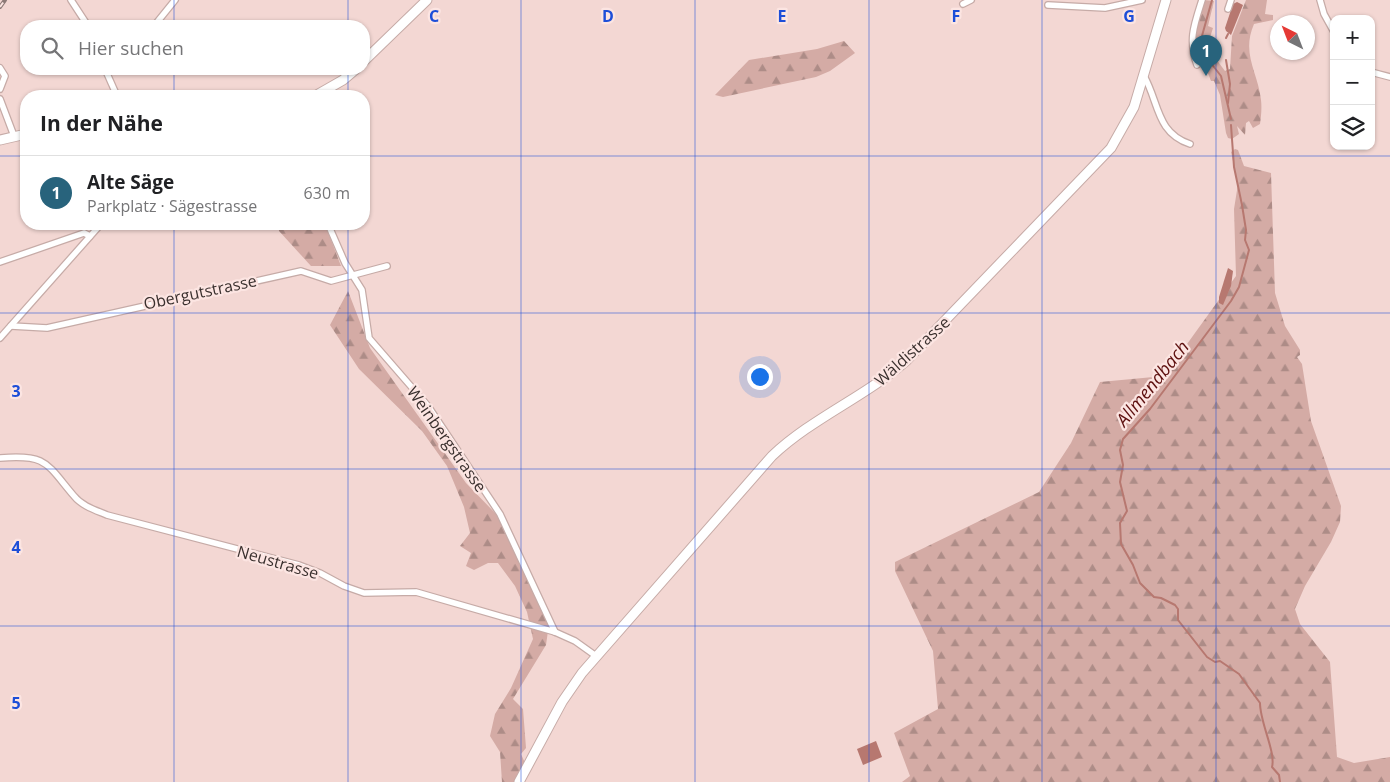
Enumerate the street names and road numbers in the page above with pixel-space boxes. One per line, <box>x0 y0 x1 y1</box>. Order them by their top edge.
street label: Obergutstrasse <box>141 269 259 315</box>
street label: Wäldistrasse <box>870 311 954 391</box>
street label: Weinbergstrasse <box>402 382 492 496</box>
street label: Neustrasse <box>235 540 321 584</box>

